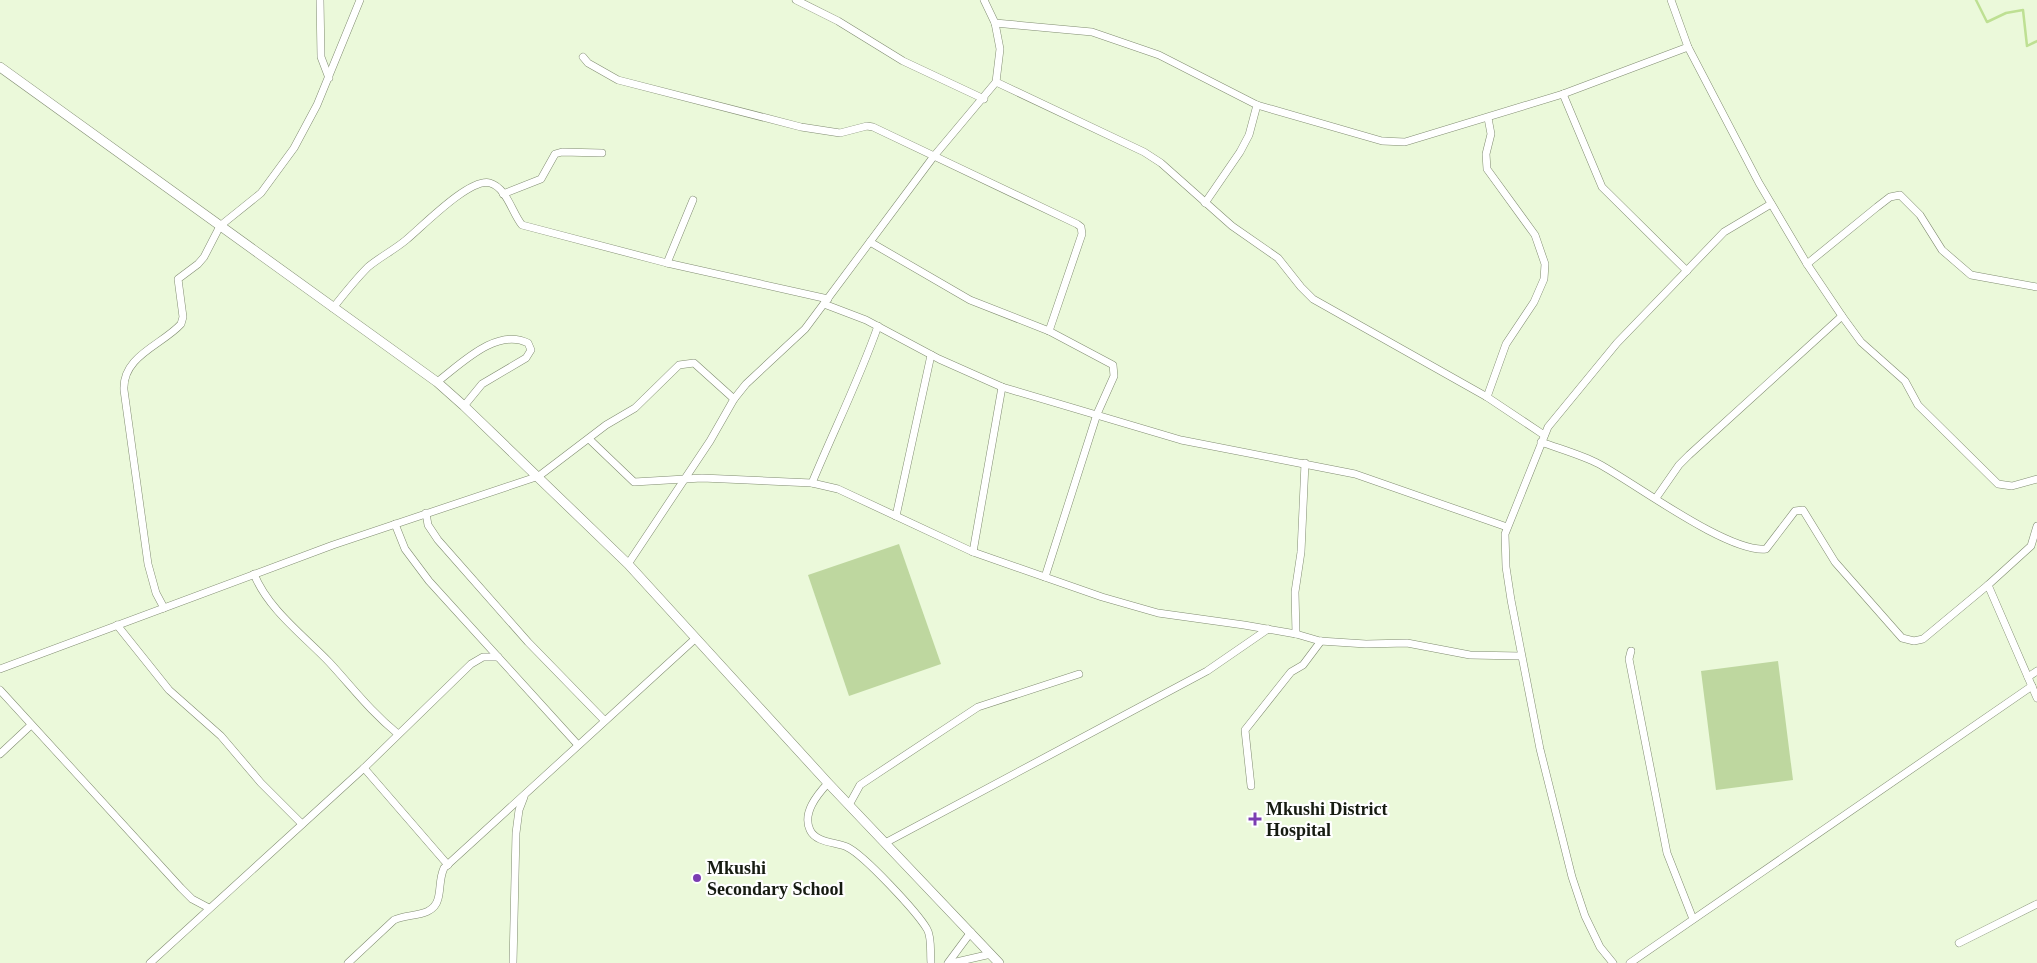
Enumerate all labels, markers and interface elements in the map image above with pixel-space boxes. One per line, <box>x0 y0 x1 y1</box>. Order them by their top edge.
place label: Mkushi District Hospital <box>1266 799 1388 840</box>
marker: Mkushi District Hospital <box>1248 812 1262 826</box>
place label: Mkushi Secondary School <box>707 858 844 899</box>
marker: Mkushi Secondary School <box>691 872 703 884</box>

